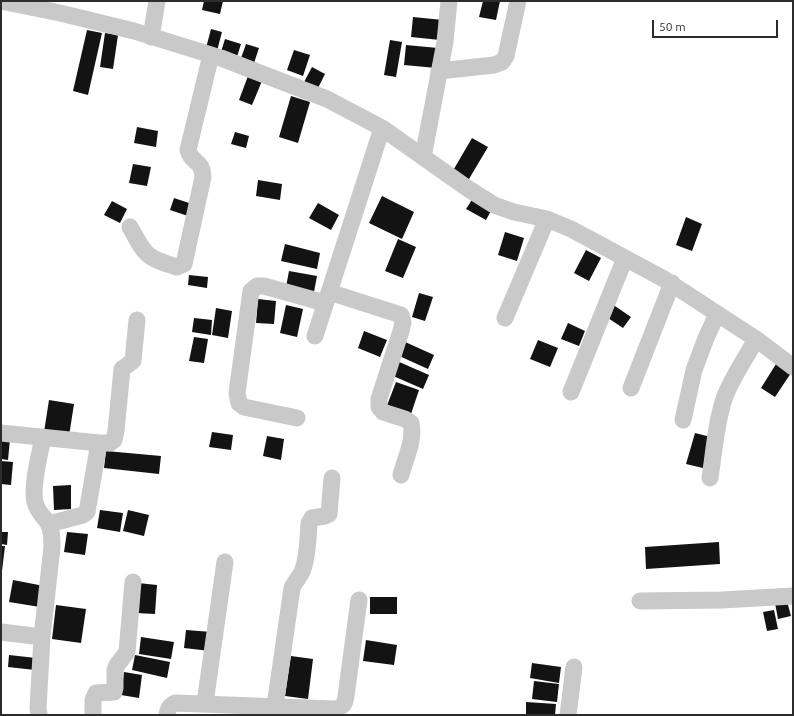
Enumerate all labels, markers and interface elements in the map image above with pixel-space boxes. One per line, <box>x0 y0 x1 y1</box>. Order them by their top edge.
scale bar <box>654 12 780 38</box>
text: 50 m <box>659 20 686 33</box>

